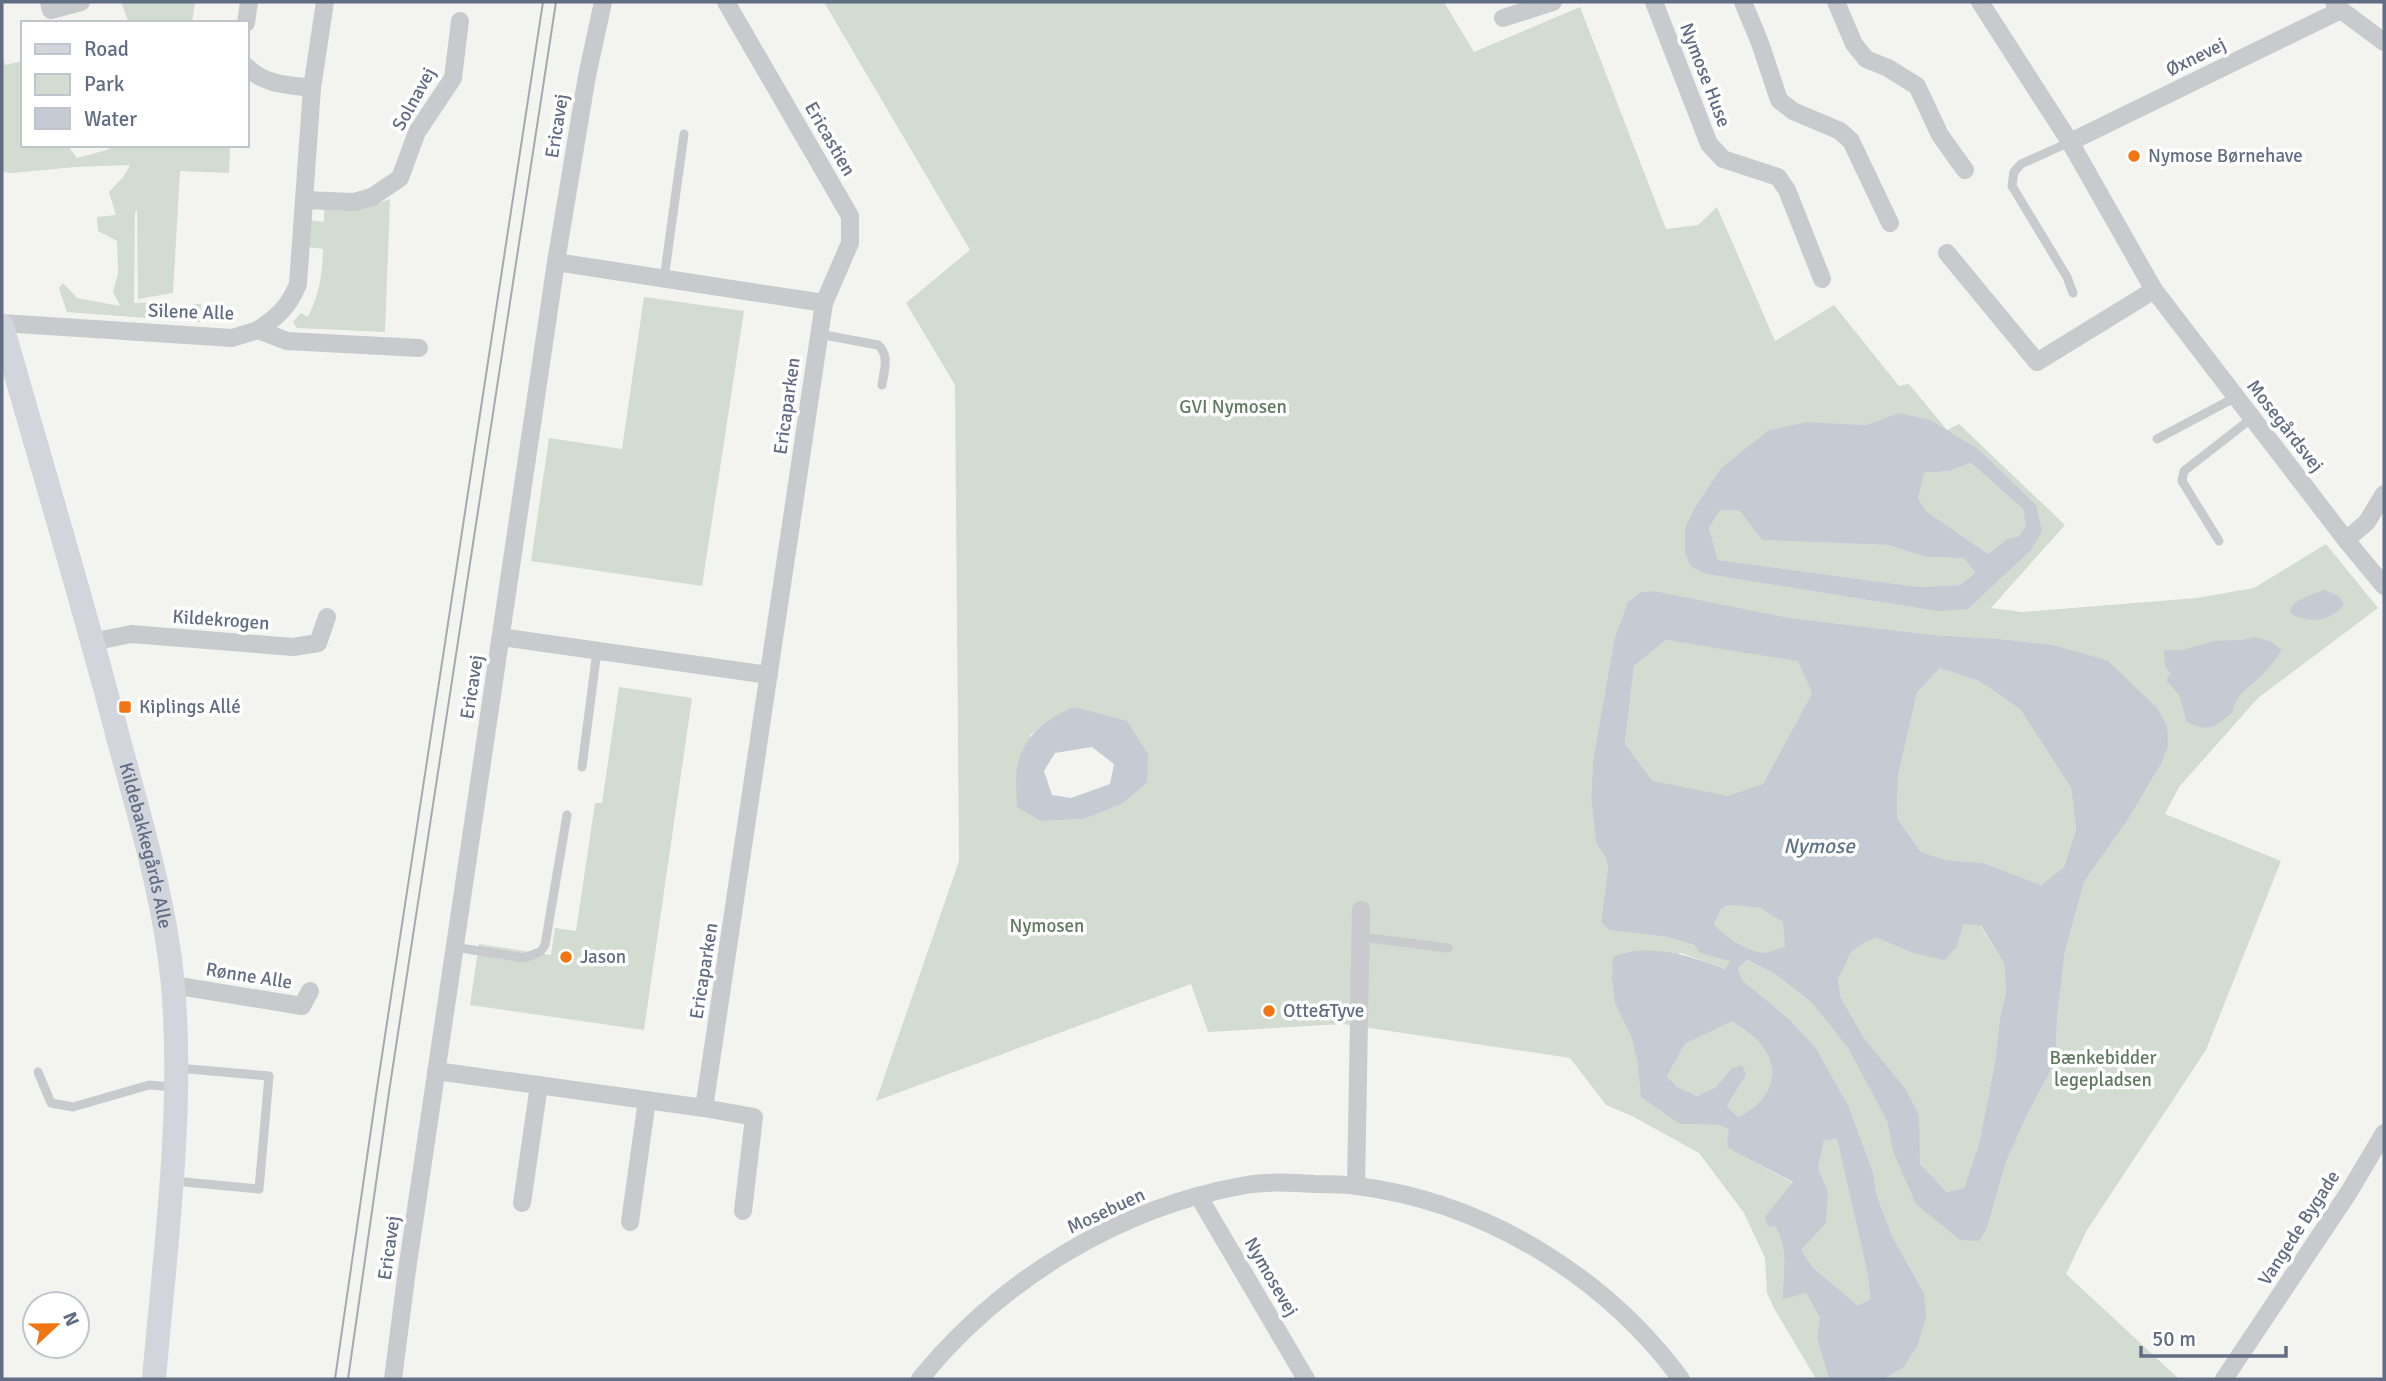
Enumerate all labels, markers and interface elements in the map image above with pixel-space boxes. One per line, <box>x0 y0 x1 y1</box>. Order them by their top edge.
street label: Nymose Huse <box>1674 19 1736 131</box>
legend <box>21 21 248 147</box>
street label: Øxnevej <box>2162 32 2230 82</box>
text: Road <box>84 36 129 62</box>
street label: Solnavej <box>387 63 441 135</box>
text: Park <box>84 71 125 97</box>
street label: Ericavej <box>540 92 574 160</box>
street label: Ericastien <box>799 98 861 180</box>
text: Water <box>84 106 137 132</box>
place label: Nymose Børnehave <box>2148 144 2303 168</box>
marker: Nymose Børnehave <box>2126 148 2142 164</box>
street label: Silene Alle <box>147 299 235 325</box>
street label: Ericaparken <box>768 356 806 456</box>
street label: Mosegårdsvej <box>2241 375 2329 477</box>
park label: GVI Nymosen <box>1179 395 1287 419</box>
street label: Kildekrogen <box>172 605 270 635</box>
street label: Ericavej <box>455 653 489 721</box>
place label: Kiplings Allé <box>139 695 241 719</box>
marker: Kiplings Allé <box>117 699 133 715</box>
street label: Kildebakkegårds Alle <box>113 760 177 930</box>
water label: Nymose <box>1783 833 1856 859</box>
park label: Nymosen <box>1009 914 1085 938</box>
street label: Ericaparken <box>685 921 723 1021</box>
place label: Jason <box>580 945 626 969</box>
marker: Jason <box>558 949 574 965</box>
street label: Rønne Alle <box>204 957 294 995</box>
place label: Otte&Tyve <box>1283 999 1364 1023</box>
marker: Otte&Tyve <box>1261 1003 1277 1019</box>
park label: Bænkebidder legepladsen <box>2049 1046 2157 1092</box>
street label: Vangede Bygade <box>2253 1166 2345 1290</box>
street label: Mosebuen <box>1063 1183 1149 1239</box>
street label: Ericavej <box>373 1214 405 1282</box>
street label: Nymosevej <box>1239 1233 1303 1321</box>
north arrow <box>21 1290 91 1360</box>
text: N <box>57 1308 84 1330</box>
scale bar <box>2141 1314 2286 1358</box>
text: 50 m <box>2152 1326 2196 1352</box>

